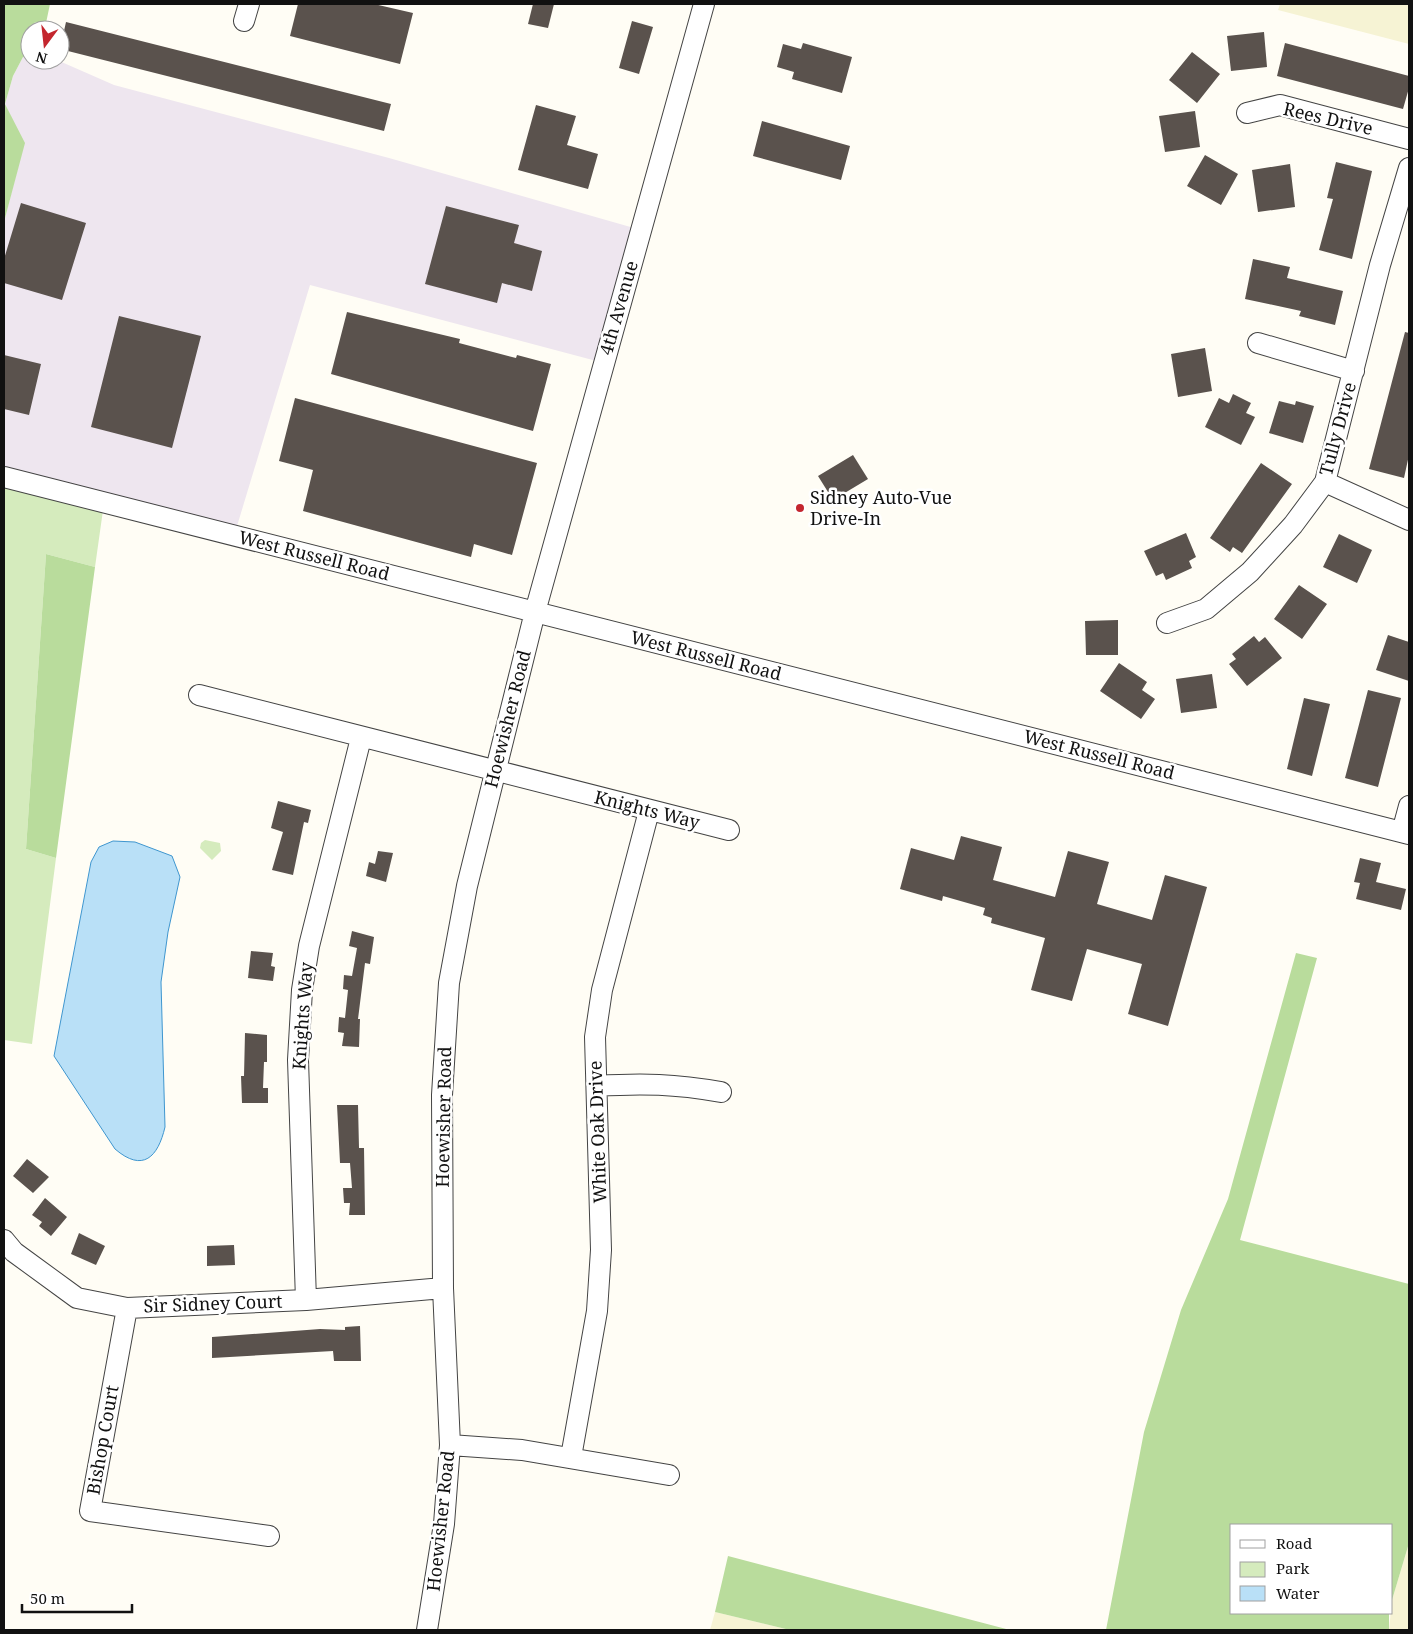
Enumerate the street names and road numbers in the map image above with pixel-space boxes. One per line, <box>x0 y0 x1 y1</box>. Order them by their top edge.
street label: Rees Drive <box>1281 96 1375 140</box>
street label: 4th Avenue <box>593 258 643 358</box>
street label: Tully Drive <box>1313 379 1361 478</box>
street label: West Russell Road <box>236 525 392 585</box>
street label: West Russell Road <box>628 625 784 685</box>
street label: Hoewisher Road <box>478 647 536 790</box>
street label: West Russell Road <box>1021 724 1177 784</box>
street label: Knights Way <box>592 784 703 834</box>
street label: Knights Way <box>286 961 318 1071</box>
street label: Hoewisher Road <box>430 1046 456 1188</box>
street label: White Oak Drive <box>583 1060 611 1204</box>
street label: Sir Sidney Court <box>143 1289 283 1317</box>
street label: Bishop Court <box>81 1383 123 1497</box>
street label: Hoewisher Road <box>421 1449 459 1592</box>

